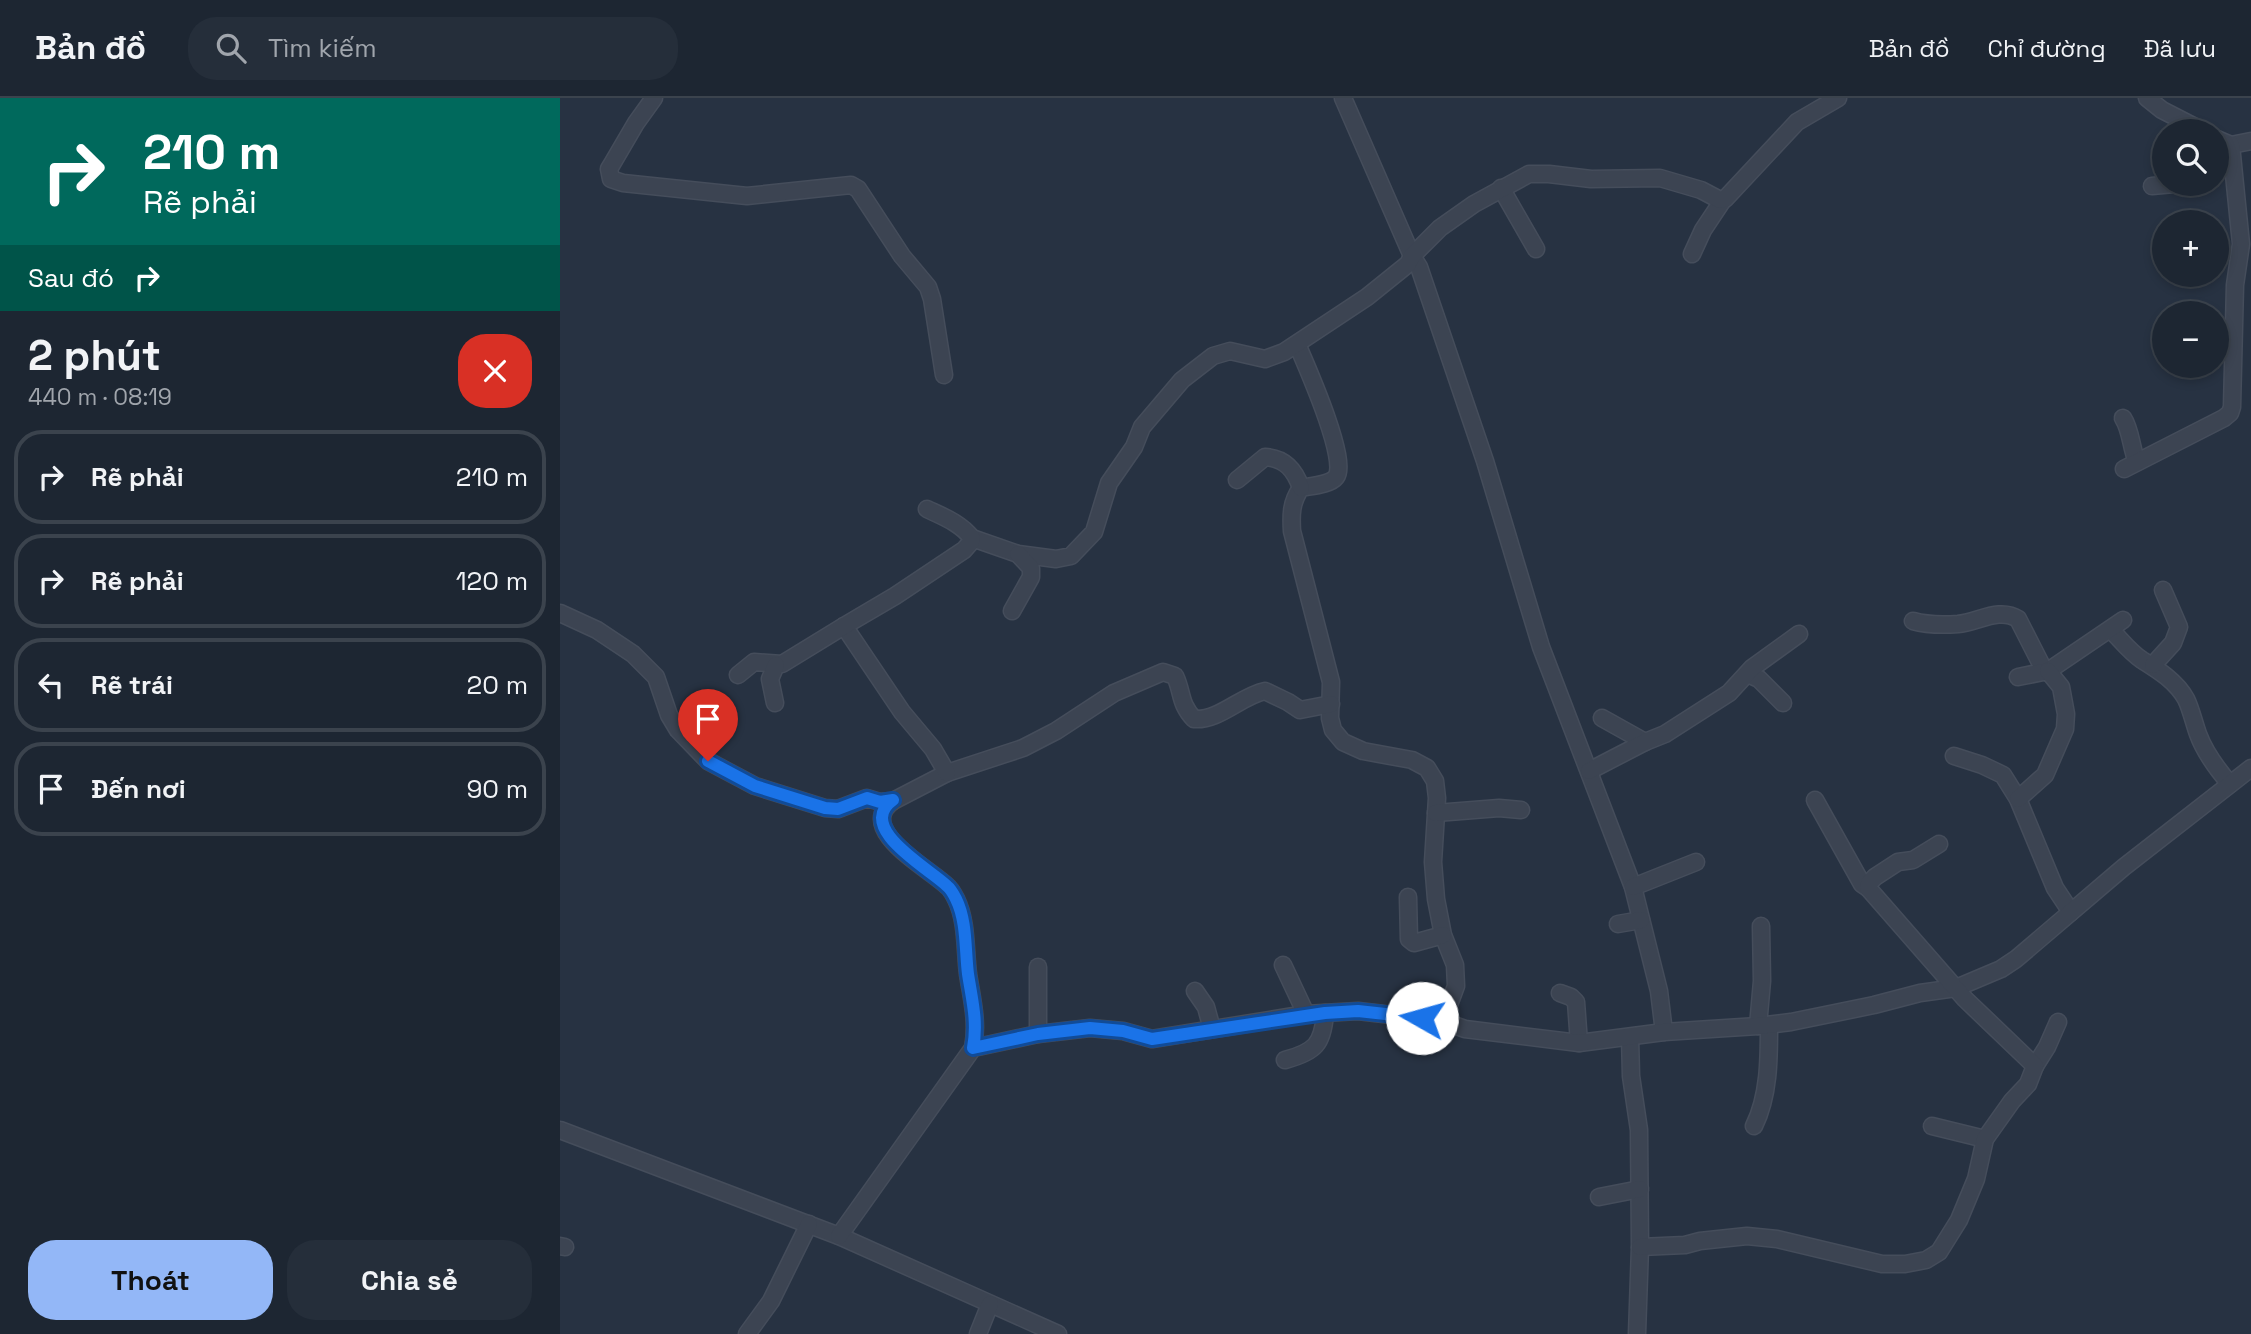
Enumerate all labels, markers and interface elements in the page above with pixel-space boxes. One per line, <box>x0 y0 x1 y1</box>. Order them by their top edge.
search box <box>188 17 678 80</box>
text: Bản đồ <box>35 27 146 69</box>
icon: search <box>212 29 250 67</box>
text: Tìm kiếm <box>268 31 377 65</box>
text: Bản đồ <box>1869 33 1950 64</box>
text: Chỉ đường <box>1988 33 2106 64</box>
text: Đã lưu <box>2144 33 2216 64</box>
map controls <box>2152 119 2229 378</box>
button: search <box>2152 119 2229 196</box>
text: 210 m <box>143 121 280 183</box>
icon: right <box>28 126 119 217</box>
text: Rẽ phải <box>143 182 257 222</box>
button: + <box>2152 210 2229 287</box>
icon: right <box>128 259 166 297</box>
text: Sau đó <box>28 261 114 295</box>
button: − <box>2152 301 2229 378</box>
text: 2 phút <box>28 329 161 382</box>
button: close <box>458 334 532 408</box>
text: 440 m · 08:19 <box>28 382 172 412</box>
icon: right <box>32 458 70 496</box>
text: Rẽ phải <box>91 460 184 494</box>
text: 210 m <box>456 460 528 494</box>
icon: right <box>32 562 70 600</box>
text: Rẽ phải <box>91 564 184 598</box>
text: 120 m <box>456 564 528 598</box>
icon: left <box>32 666 70 704</box>
text: Rẽ trái <box>91 668 173 702</box>
text: 20 m <box>467 668 528 702</box>
pin <box>678 689 738 761</box>
icon: arrive <box>689 700 727 738</box>
icon: arrive <box>32 770 70 808</box>
text: Đến nơi <box>91 772 186 806</box>
text: 90 m <box>466 772 528 806</box>
position arrow <box>1385 981 1459 1055</box>
button: Thoát <box>28 1240 273 1320</box>
button: Chia sẻ <box>287 1240 532 1320</box>

